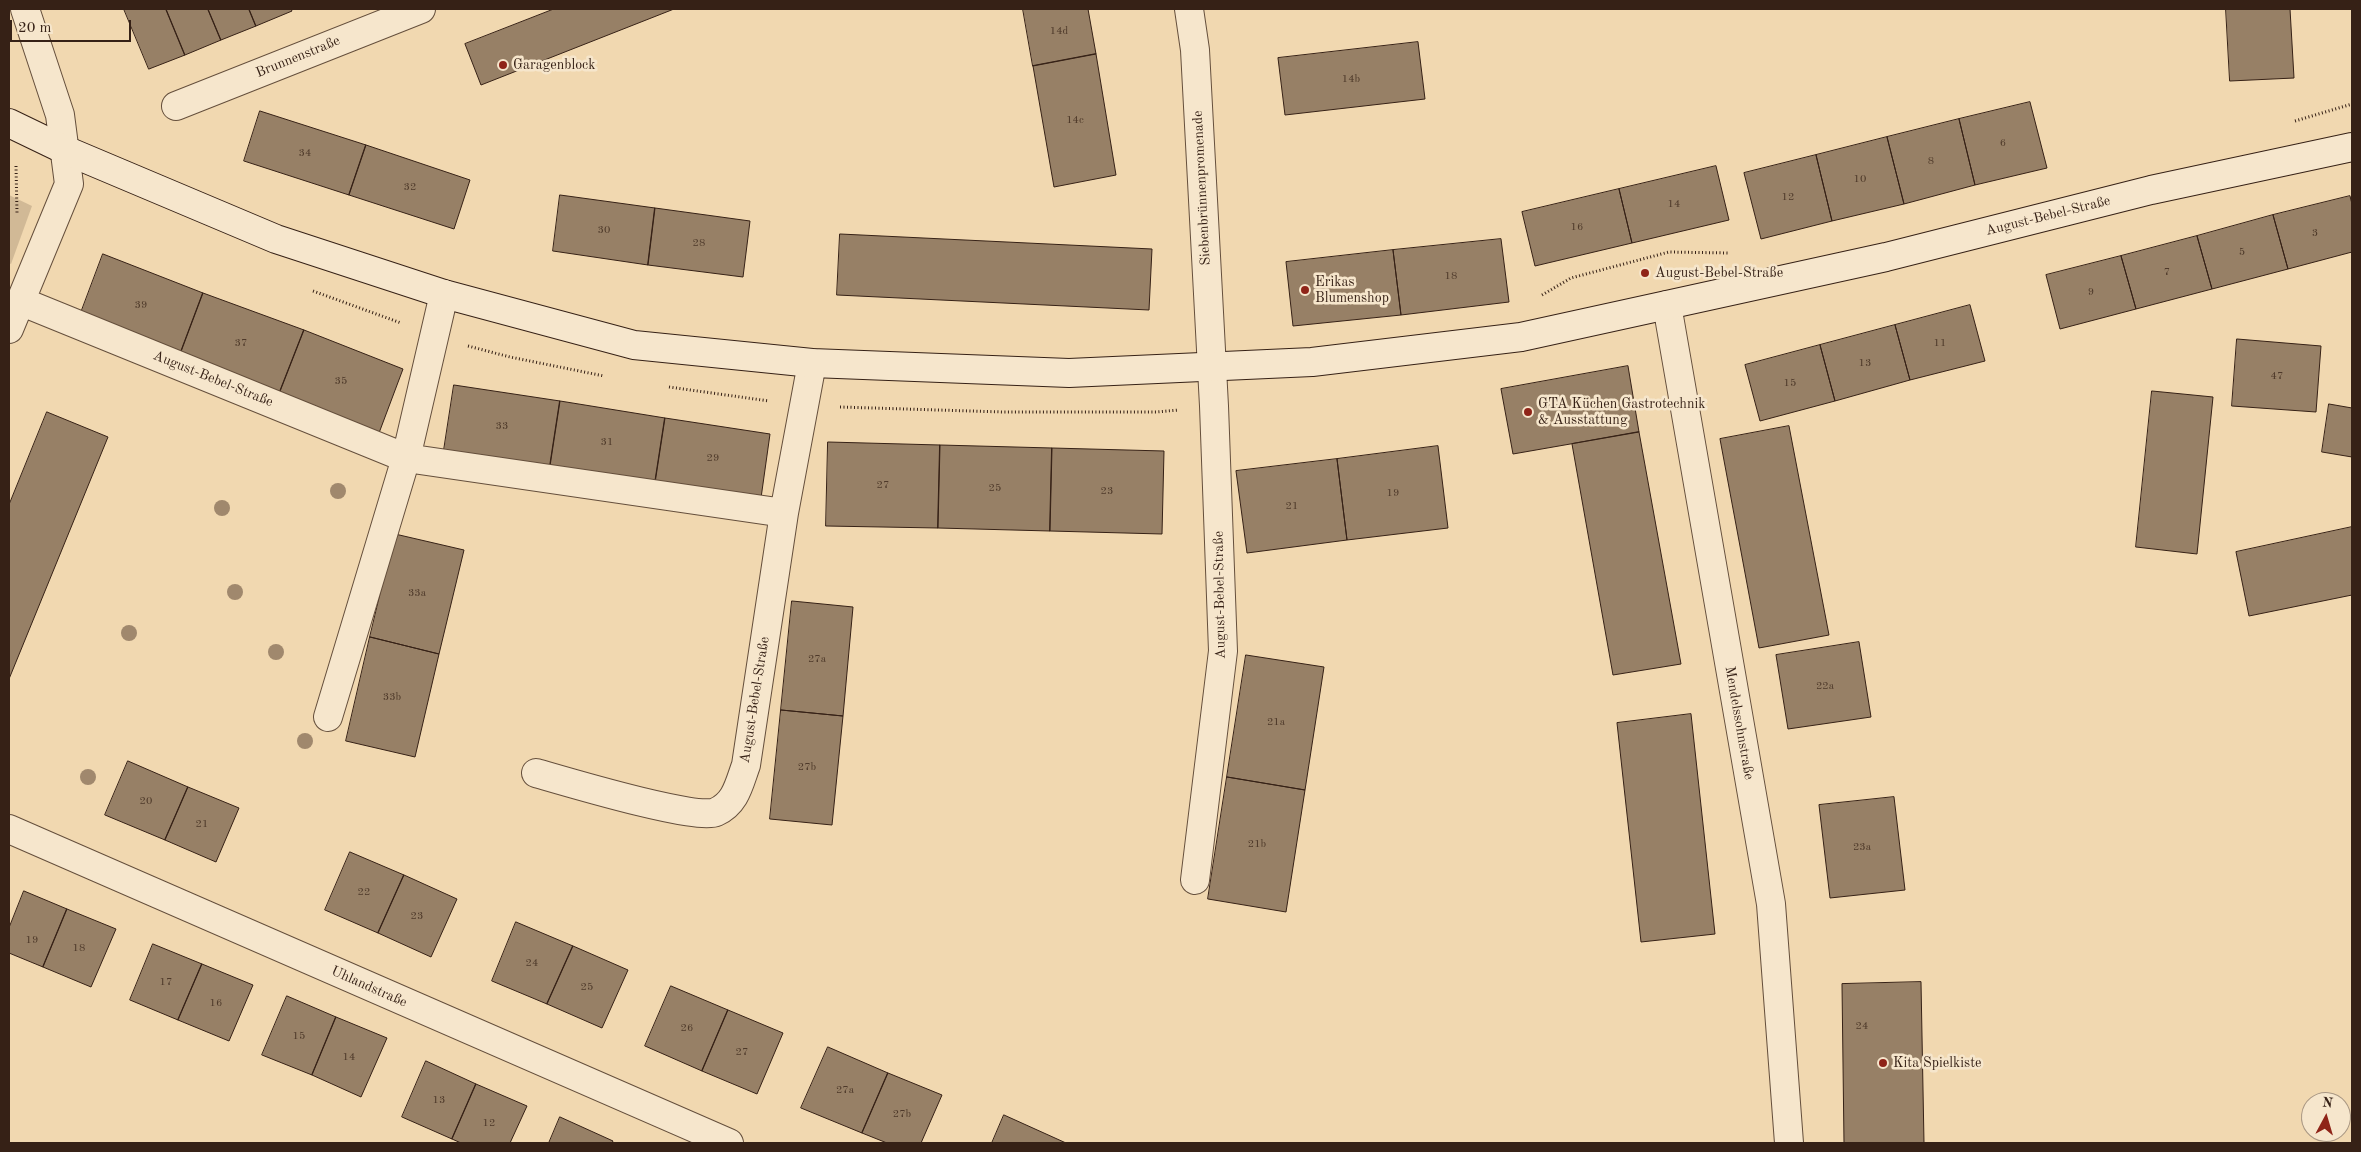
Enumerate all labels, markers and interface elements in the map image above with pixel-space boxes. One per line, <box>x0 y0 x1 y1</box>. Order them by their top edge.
scale bar <box>12 10 134 42</box>
text: 20 m <box>18 21 52 36</box>
house number: 14d <box>1050 24 1068 38</box>
street label: Brunnenstraße <box>253 32 343 82</box>
place label: Garagenblock <box>513 57 595 73</box>
marker: Garagenblock <box>497 59 509 71</box>
house number: 14b <box>1342 72 1360 86</box>
street label: Siebenbrünnenpromenade <box>1190 110 1214 266</box>
house number: 14c <box>1066 113 1084 127</box>
house number: 6 <box>2000 136 2006 150</box>
house number: 34 <box>299 146 311 160</box>
house number: 8 <box>1928 154 1934 168</box>
house number: 10 <box>1854 172 1866 186</box>
house number: 32 <box>404 180 416 194</box>
house number: 12 <box>1782 190 1794 204</box>
street label: August-Bebel-Straße <box>1984 192 2112 240</box>
house number: 14 <box>1668 197 1680 211</box>
house number: 16 <box>1571 220 1583 234</box>
house number: 30 <box>598 223 610 237</box>
house number: 3 <box>2312 226 2318 240</box>
house number: 28 <box>693 236 705 250</box>
house number: 5 <box>2239 245 2245 259</box>
place label: August-Bebel-Straße <box>1655 265 1783 281</box>
house number: 7 <box>2164 265 2170 279</box>
marker: August-Bebel-Straße <box>1639 267 1651 279</box>
house number: 18 <box>1445 269 1457 283</box>
place label: Erikas Blumenshop <box>1315 274 1389 306</box>
marker: Erikas Blumenshop <box>1299 284 1311 296</box>
house number: 9 <box>2088 285 2094 299</box>
house number: 39 <box>135 298 147 312</box>
house number: 37 <box>235 336 247 350</box>
house number: 11 <box>1934 336 1946 350</box>
street label: August-Bebel-Straße <box>150 347 276 411</box>
house number: 13 <box>1859 356 1871 370</box>
house number: 47 <box>2271 369 2283 383</box>
house number: 35 <box>335 374 347 388</box>
house number: 15 <box>1784 376 1796 390</box>
place label: GTA Küchen Gastrotechnik & Ausstattung <box>1538 396 1706 428</box>
marker: GTA Küchen Gastrotechnik & Ausstattung <box>1522 406 1534 418</box>
house number: 33 <box>496 419 508 433</box>
house number: 31 <box>601 435 613 449</box>
house number: 29 <box>707 451 719 465</box>
house number: 27 <box>877 478 889 492</box>
house number: 25 <box>989 481 1001 495</box>
house number: 23 <box>1101 484 1113 498</box>
house number: 19 <box>1387 486 1399 500</box>
house number: 21 <box>1286 499 1298 513</box>
street label: August-Bebel-Straße <box>1210 531 1230 659</box>
house number: 33a <box>408 586 426 600</box>
street label: August-Bebel-Straße <box>737 635 773 765</box>
house number: 27a <box>808 652 826 666</box>
street label: Mendelssohnstraße <box>1721 665 1757 781</box>
house number: 22a <box>1816 679 1834 693</box>
house number: 33b <box>383 690 401 704</box>
house number: 21a <box>1267 715 1285 729</box>
house number: 27b <box>798 760 816 774</box>
house number: 20 <box>140 794 152 808</box>
house number: 21 <box>196 817 208 831</box>
house number: 21b <box>1248 837 1266 851</box>
house number: 23a <box>1853 840 1871 854</box>
house number: 22 <box>358 885 370 899</box>
house number: 23 <box>411 909 423 923</box>
house number: 19 <box>26 933 38 947</box>
house number: 18 <box>73 941 85 955</box>
house number: 24 <box>526 956 538 970</box>
street label: Uhlandstraße <box>328 963 410 1011</box>
house number: 17 <box>160 975 172 989</box>
house number: 25 <box>581 980 593 994</box>
house number: 16 <box>210 996 222 1010</box>
house number: 24 <box>1856 1019 1868 1033</box>
house number: 26 <box>681 1021 693 1035</box>
house number: 15 <box>293 1029 305 1043</box>
house number: 27 <box>736 1045 748 1059</box>
house number: 14 <box>343 1050 355 1064</box>
place label: Kita Spielkiste <box>1893 1055 1982 1071</box>
marker: Kita Spielkiste <box>1877 1057 1889 1069</box>
house number: 27a <box>836 1083 854 1097</box>
north arrow <box>2301 1092 2351 1142</box>
house number: 13 <box>433 1093 445 1107</box>
text: N <box>2321 1096 2334 1111</box>
house number: 27b <box>893 1107 911 1121</box>
house number: 12 <box>483 1116 495 1130</box>

